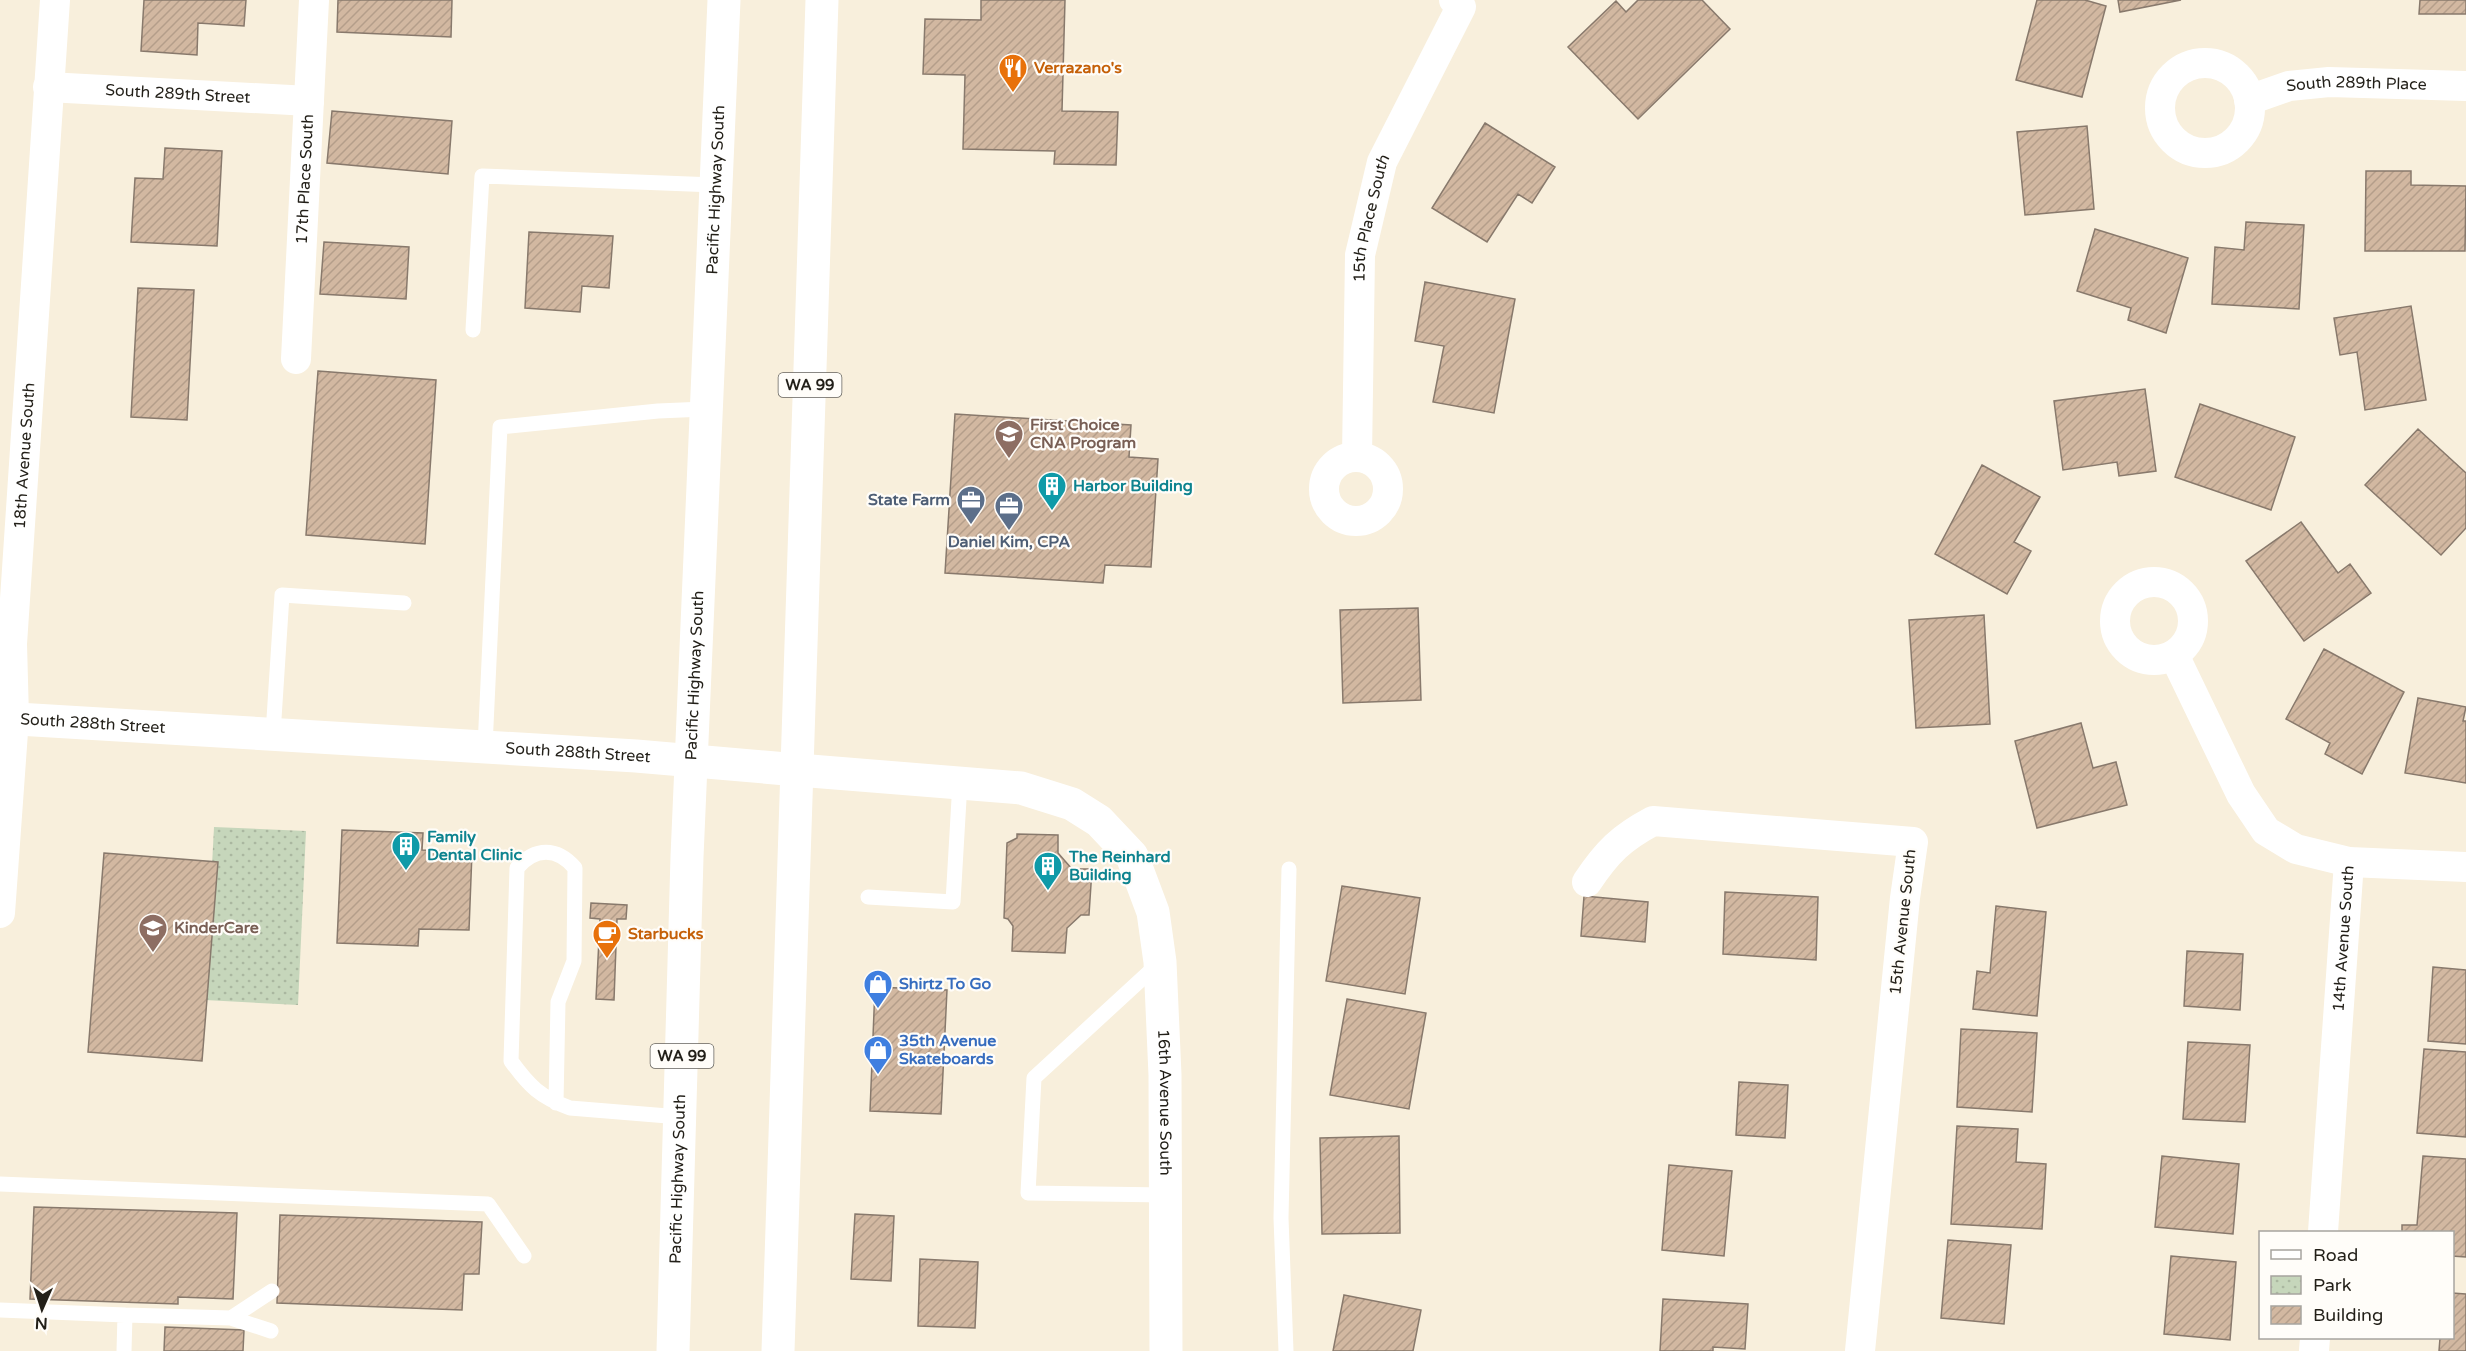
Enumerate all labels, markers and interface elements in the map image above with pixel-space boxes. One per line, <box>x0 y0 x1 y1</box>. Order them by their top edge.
restaurant icon: Verrazano's <box>997 52 1029 94</box>
place label: Verrazano's <box>1034 58 1122 78</box>
street label: South 289th Place <box>2285 72 2427 96</box>
street label: South 289th Street <box>105 80 251 108</box>
street label: Pacific Highway South <box>702 105 729 275</box>
street label: 17th Place South <box>292 113 318 245</box>
street label: 15th Place South <box>1350 151 1394 283</box>
road number: WA 99 <box>778 373 842 397</box>
street label: 18th Avenue South <box>10 382 39 530</box>
place label: First Choice CNA Program <box>1030 415 1136 453</box>
school or university icon: First Choice CNA Program <box>993 418 1025 460</box>
building icon: Harbor Building <box>1036 470 1068 512</box>
place label: Harbor Building <box>1073 476 1193 496</box>
office icon: State Farm <box>955 484 987 526</box>
place label: State Farm <box>868 490 950 510</box>
office icon: Daniel Kim, CPA <box>993 490 1025 532</box>
place label: Daniel Kim, CPA <box>948 532 1070 552</box>
street label: Pacific Highway South <box>681 590 708 761</box>
street label: South 288th Street <box>20 709 166 738</box>
street label: South 288th Street <box>505 738 651 767</box>
place label: Family Dental Clinic <box>427 827 522 865</box>
building icon: Family Dental Clinic <box>390 830 422 872</box>
place label: The Reinhard Building <box>1068 847 1171 885</box>
street label: 15th Avenue South <box>1885 848 1921 996</box>
building icon: The Reinhard Building <box>1032 850 1064 892</box>
street label: 14th Avenue South <box>2328 865 2359 1013</box>
school or university icon: KinderCare <box>137 912 169 954</box>
place label: KinderCare <box>174 918 259 938</box>
cafe icon: Starbucks <box>591 918 623 960</box>
place label: Starbucks <box>628 924 704 944</box>
shop icon: Shirtz To Go <box>862 968 894 1010</box>
place label: Shirtz To Go <box>899 974 992 994</box>
street label: 16th Avenue South <box>1153 1029 1175 1176</box>
place label: 35th Avenue Skateboards <box>899 1031 996 1069</box>
shop icon: 35th Avenue Skateboards <box>862 1034 894 1076</box>
road number: WA 99 <box>650 1044 714 1068</box>
street label: Pacific Highway South <box>665 1094 690 1264</box>
legend <box>2259 1231 2454 1339</box>
text: Road <box>2313 1244 2358 1266</box>
text: Park <box>2313 1274 2352 1296</box>
north arrow <box>12 1279 72 1339</box>
text: Building <box>2313 1304 2383 1326</box>
text: N <box>34 1313 48 1333</box>

